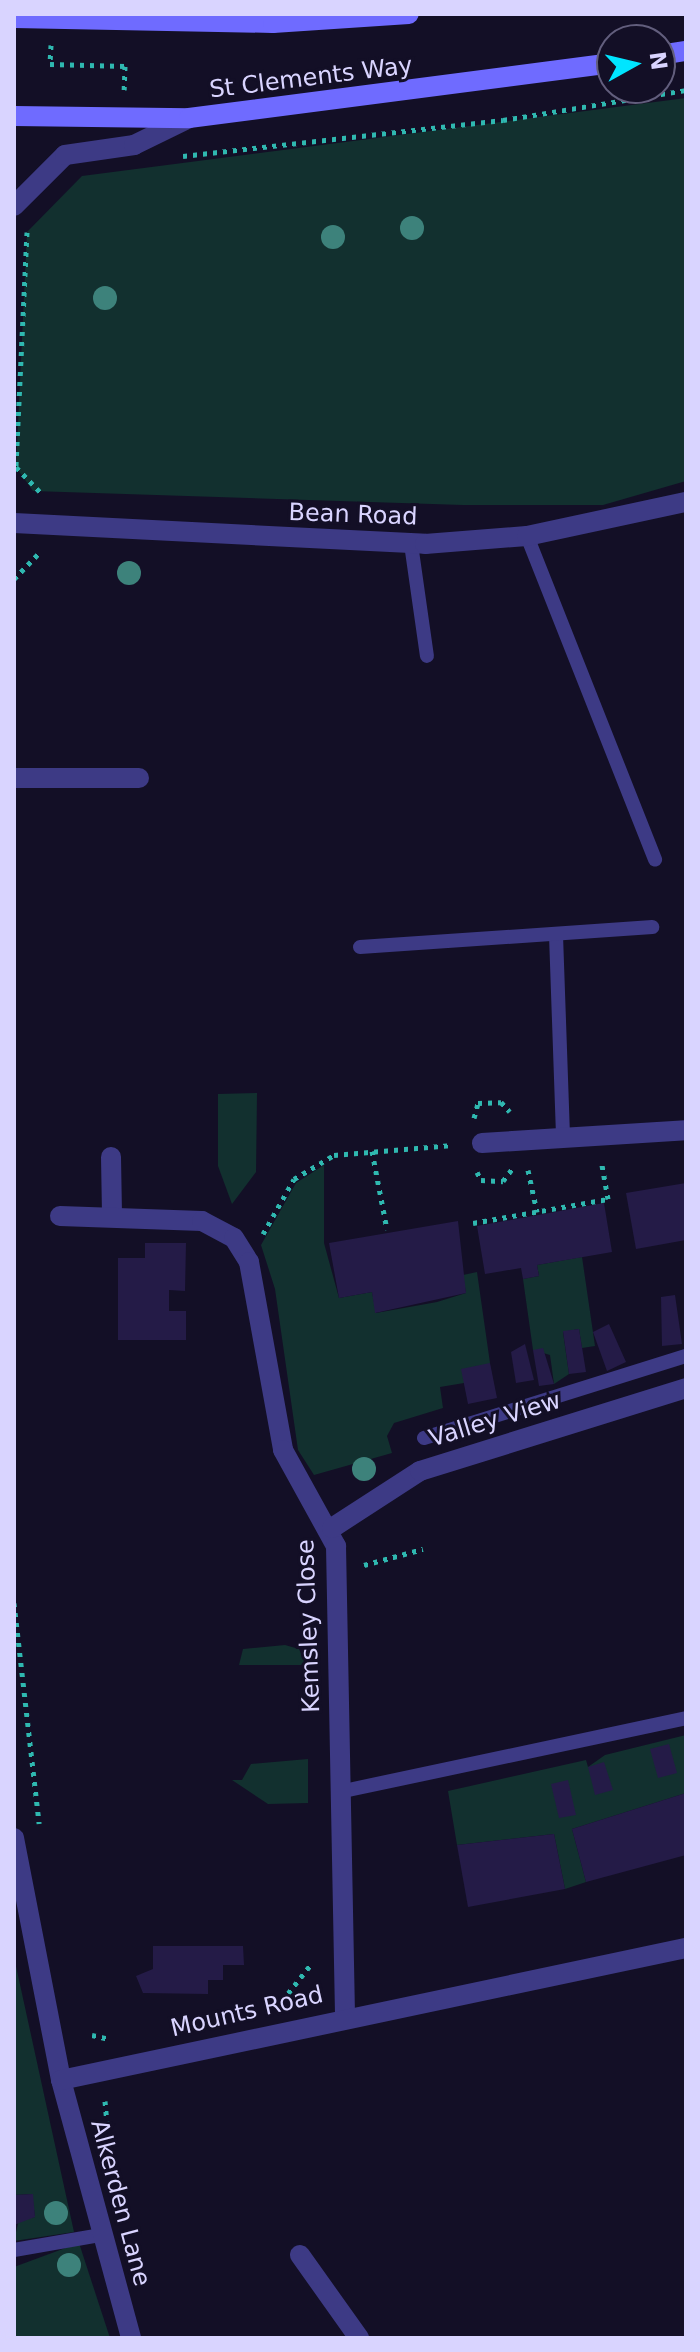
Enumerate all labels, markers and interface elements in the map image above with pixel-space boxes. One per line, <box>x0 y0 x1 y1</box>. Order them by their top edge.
north arrow <box>596 24 676 104</box>
text: N <box>645 50 672 72</box>
street label: St Clements Way <box>208 51 414 105</box>
street label: Bean Road <box>288 498 418 532</box>
street label: Valley View <box>426 1386 564 1454</box>
street label: Kemsley Close <box>292 1539 326 1713</box>
street label: Mounts Road <box>168 1980 326 2044</box>
street label: Alkerden Lane <box>84 2117 156 2289</box>

